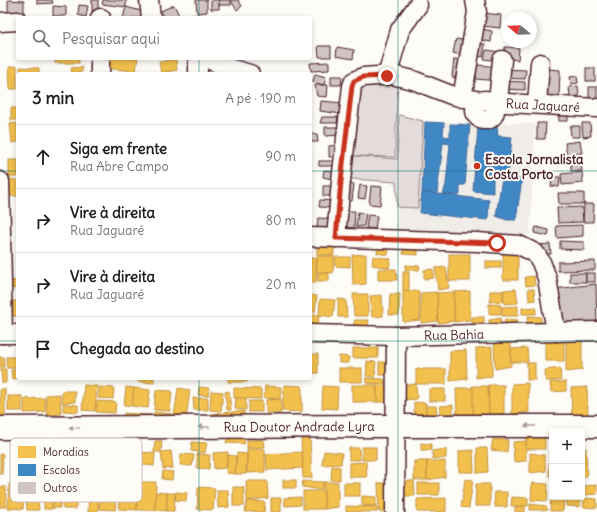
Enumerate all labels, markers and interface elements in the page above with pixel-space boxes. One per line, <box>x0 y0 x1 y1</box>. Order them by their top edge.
north arrow <box>501 12 537 48</box>
search box <box>16 16 312 60</box>
icon: search <box>30 27 52 49</box>
text: Pesquisar aqui <box>62 29 160 48</box>
route end <box>378 67 396 85</box>
text: 3 min <box>32 87 74 109</box>
text: A pé · 190 m <box>225 90 296 107</box>
street label: Rua Jaguaré <box>505 94 581 116</box>
text: Siga em frente <box>70 139 167 158</box>
icon: ahead <box>32 146 54 168</box>
text: 90 m <box>265 148 296 165</box>
place label: Escola Jornalista Costa Porto <box>485 151 584 183</box>
text: Rua Abre Campo <box>70 158 169 175</box>
marker: Escola Jornalista Costa Porto <box>472 161 482 171</box>
text: Vire à direita <box>70 203 155 222</box>
icon: right <box>32 210 54 232</box>
text: 80 m <box>265 212 296 229</box>
text: Rua Jaguaré <box>70 222 144 239</box>
route start <box>488 234 506 252</box>
text: Vire à direita <box>70 267 155 286</box>
icon: right <box>32 274 54 296</box>
text: 20 m <box>266 276 296 293</box>
text: Rua Jaguaré <box>70 286 144 303</box>
street label: Rua Bahia <box>424 325 484 344</box>
icon: arrive <box>32 338 54 360</box>
text: Chegada ao destino <box>70 339 204 358</box>
street label: Rua Doutor Andrade Lyra <box>223 418 375 435</box>
one-way arrow <box>523 423 536 429</box>
one-way arrow <box>68 424 80 431</box>
one-way arrow <box>197 424 210 430</box>
map controls <box>549 428 585 500</box>
button: + <box>549 428 585 464</box>
legend <box>10 438 142 502</box>
text: Moradias <box>43 445 89 459</box>
text: Escolas <box>43 463 80 477</box>
button: − <box>549 464 585 500</box>
text: Outros <box>43 481 77 495</box>

